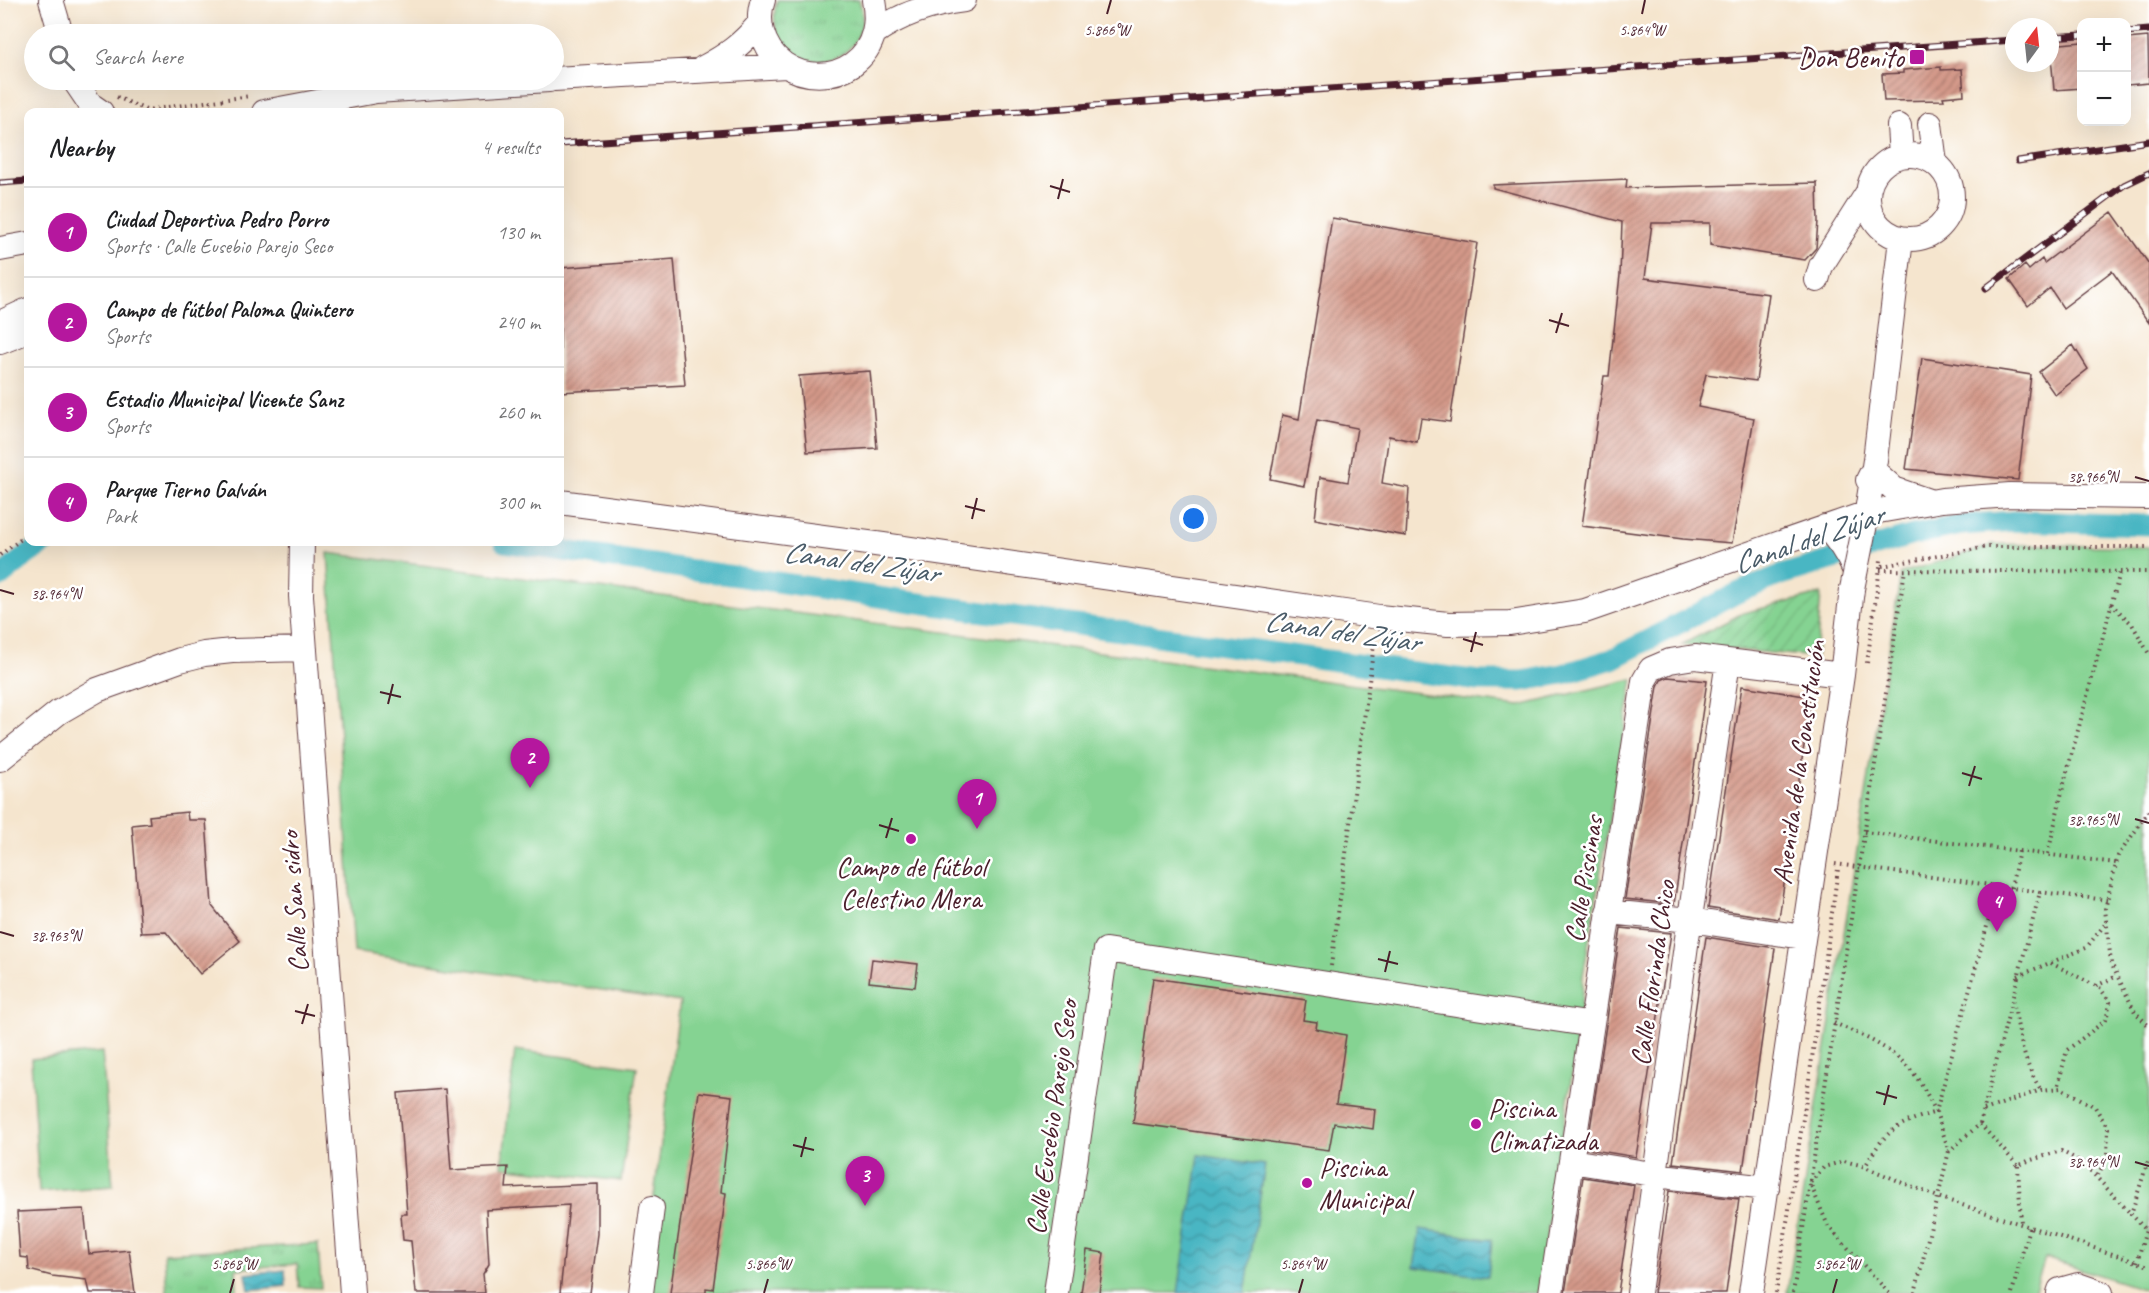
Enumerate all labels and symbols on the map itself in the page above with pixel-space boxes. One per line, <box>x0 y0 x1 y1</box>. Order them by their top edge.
north arrow <box>2005 18 2059 72</box>
text: 5.866°W <box>1084 21 1133 40</box>
text: 5.864°W <box>1619 21 1668 40</box>
place label: Don Benito <box>1798 40 1906 75</box>
marker: Don Benito <box>1908 48 1926 66</box>
text: 38.966°N <box>2068 468 2121 487</box>
water label: Canal del Zújar <box>1728 494 1892 582</box>
your location <box>1179 504 1208 533</box>
water label: Canal del Zújar <box>781 532 945 592</box>
text: 38.964°N <box>31 585 84 604</box>
water label: Canal del Zújar <box>1262 601 1426 661</box>
street label: Avenida de la Constitución <box>1764 636 1833 886</box>
pin: 2 <box>510 738 550 788</box>
pin: 1 <box>958 780 996 829</box>
street label: Calle Piscinas <box>1556 811 1611 945</box>
text: 38.965°N <box>2068 811 2121 830</box>
street label: Calle San sidro <box>271 827 316 974</box>
marker: Campo de fútbol Celestino Mera <box>904 832 918 846</box>
place label: Campo de fútbol Celestino Mera <box>836 849 991 916</box>
street label: Calle Florinda Chico <box>1622 876 1683 1068</box>
pin: 4 <box>1978 882 2016 932</box>
text: 38.963°N <box>31 927 84 946</box>
street label: Calle Eusebio Parejo Seco <box>1018 995 1086 1237</box>
place label: Piscina Climatizada <box>1488 1091 1599 1158</box>
marker: Piscina Climatizada <box>1469 1117 1483 1131</box>
place label: Piscina Municipal <box>1319 1150 1415 1217</box>
text: 38.964°N <box>2068 1153 2121 1172</box>
pin: 3 <box>846 1156 884 1206</box>
marker: Piscina Municipal <box>1300 1176 1314 1190</box>
text: 5.868°W <box>211 1255 260 1274</box>
text: 5.866°W <box>745 1255 794 1274</box>
text: 5.864°W <box>1280 1255 1329 1274</box>
text: 5.862°W <box>1814 1255 1863 1274</box>

